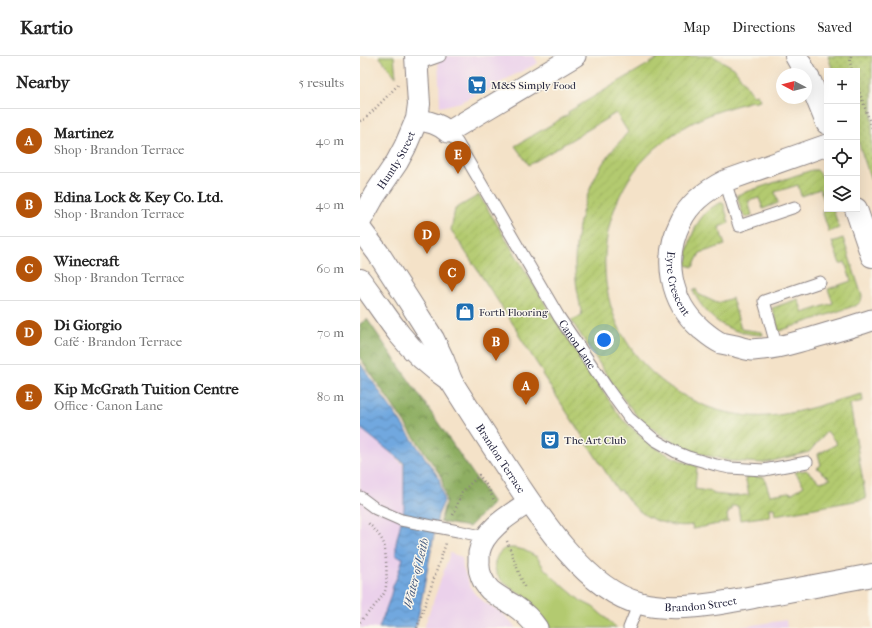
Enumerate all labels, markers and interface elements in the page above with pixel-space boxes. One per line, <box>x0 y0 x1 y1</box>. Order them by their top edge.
text: Kartio <box>20 17 73 39</box>
text: Map <box>683 19 710 36</box>
text: Directions <box>732 19 795 36</box>
text: Saved <box>817 19 852 36</box>
north arrow <box>776 68 812 104</box>
map controls <box>824 68 860 212</box>
button: + <box>824 68 860 104</box>
text: Nearby <box>16 72 70 92</box>
supermarket icon: M&S Simply Food <box>466 74 488 96</box>
text: 5 results <box>299 75 344 90</box>
place label: M&S Simply Food <box>491 79 577 92</box>
button: − <box>824 104 860 140</box>
text: Martinez <box>54 124 114 142</box>
street label: Huntly Street <box>374 129 418 192</box>
text: A <box>25 133 33 148</box>
text: 40 m <box>316 133 344 148</box>
button: locate <box>824 140 860 176</box>
pin: E <box>445 141 471 174</box>
text: Shop · Brandon Terrace <box>54 142 185 157</box>
button: layers <box>824 176 860 212</box>
text: Edina Lock & Key Co. Ltd. <box>54 188 223 206</box>
text: B <box>25 197 33 212</box>
text: 40 m <box>316 197 344 212</box>
text: Shop · Brandon Terrace <box>54 206 185 221</box>
pin: D <box>414 221 440 254</box>
street label: Eyre Crescent <box>664 251 693 318</box>
text: Winecraft <box>54 252 119 270</box>
pin: C <box>439 259 465 292</box>
text: C <box>25 261 33 276</box>
text: 60 m <box>316 261 344 276</box>
text: Shop · Brandon Terrace <box>54 270 185 285</box>
shop icon: Forth Flooring <box>454 301 476 323</box>
place label: Forth Flooring <box>479 306 548 319</box>
text: Di Giorgio <box>54 316 122 334</box>
street label: Canon Lane <box>556 317 599 372</box>
text: D <box>24 325 34 340</box>
text: 70 m <box>317 325 344 340</box>
pin: B <box>483 328 509 361</box>
your location <box>594 330 614 350</box>
text: Café · Brandon Terrace <box>54 334 182 349</box>
pin: A <box>513 372 539 405</box>
text: Kip McGrath Tuition Centre <box>54 380 239 398</box>
text: E <box>25 389 33 404</box>
text: 80 m <box>317 389 344 404</box>
text: Office · Canon Lane <box>54 398 163 413</box>
street label: Brandon Terrace <box>473 421 529 496</box>
theatre icon: The Art Club <box>539 429 561 451</box>
place label: The Art Club <box>564 434 626 447</box>
water label: Water of Leith <box>401 537 431 609</box>
street label: Brandon Street <box>664 594 738 614</box>

